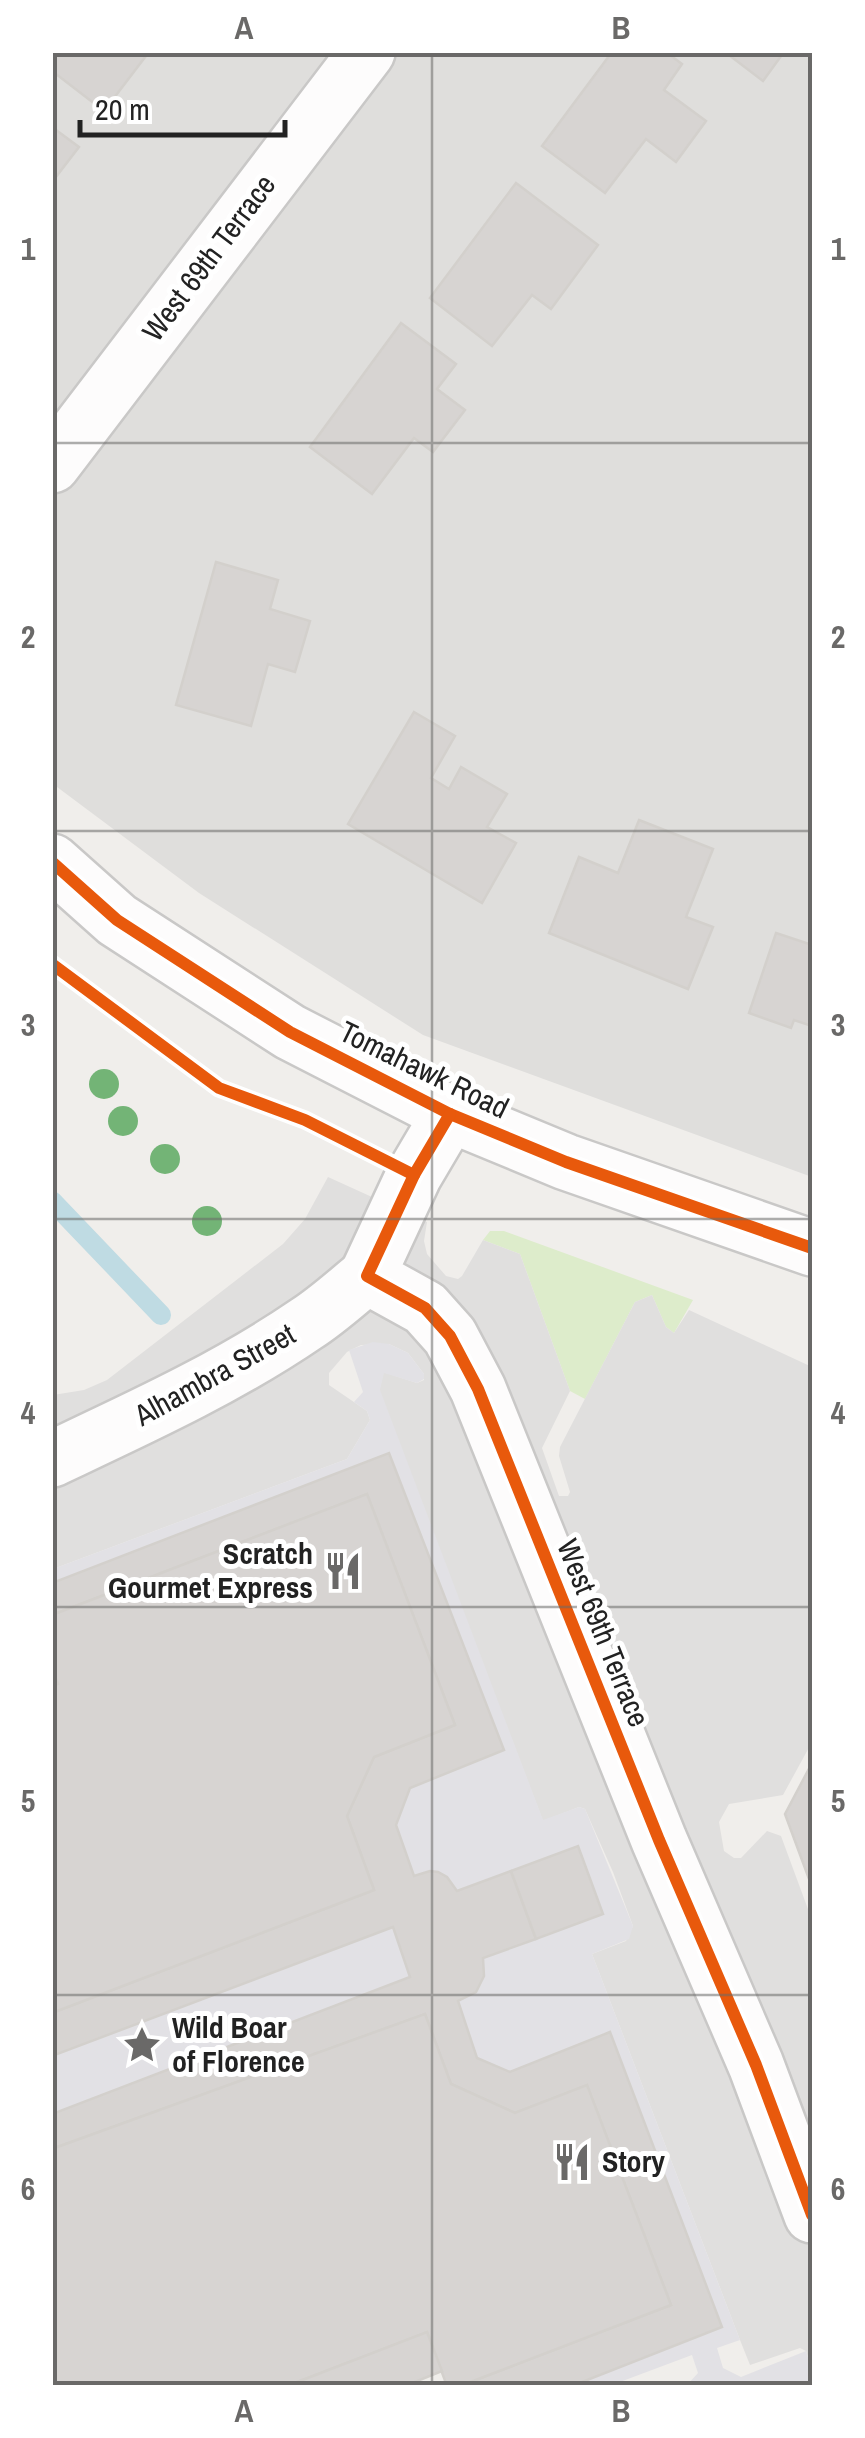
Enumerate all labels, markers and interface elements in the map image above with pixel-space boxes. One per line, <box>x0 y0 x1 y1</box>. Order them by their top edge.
text: A <box>235 6 254 49</box>
text: B <box>612 6 630 49</box>
scale bar <box>80 75 285 137</box>
text: 20 m <box>95 89 150 129</box>
street label: West 69th Terrace <box>132 166 284 349</box>
text: 1 <box>21 227 36 270</box>
text: 1 <box>831 227 846 270</box>
text: 2 <box>21 615 35 658</box>
text: 2 <box>831 615 845 658</box>
text: 3 <box>21 1003 35 1046</box>
text: 3 <box>831 1003 845 1046</box>
street label: Tomahawk Road <box>333 1011 516 1127</box>
street label: Alhambra Street <box>126 1313 302 1435</box>
text: 4 <box>21 1391 36 1434</box>
text: 4 <box>831 1391 846 1434</box>
place label: Scratch Gourmet Express <box>108 1533 313 1607</box>
street label: West 69th Terrace <box>548 1533 660 1732</box>
restaurant icon: Scratch Gourmet Express <box>322 1550 364 1592</box>
text: 5 <box>21 1779 35 1822</box>
text: 5 <box>831 1779 845 1822</box>
place label: Wild Boar of Florence <box>172 2007 305 2081</box>
place icon: Wild Boar of Florence <box>121 2024 163 2066</box>
restaurant icon: Story <box>551 2141 593 2183</box>
place label: Story <box>602 2141 665 2181</box>
text: 6 <box>21 2167 35 2210</box>
text: 6 <box>831 2167 845 2210</box>
text: A <box>235 2389 254 2432</box>
text: B <box>612 2389 630 2432</box>

